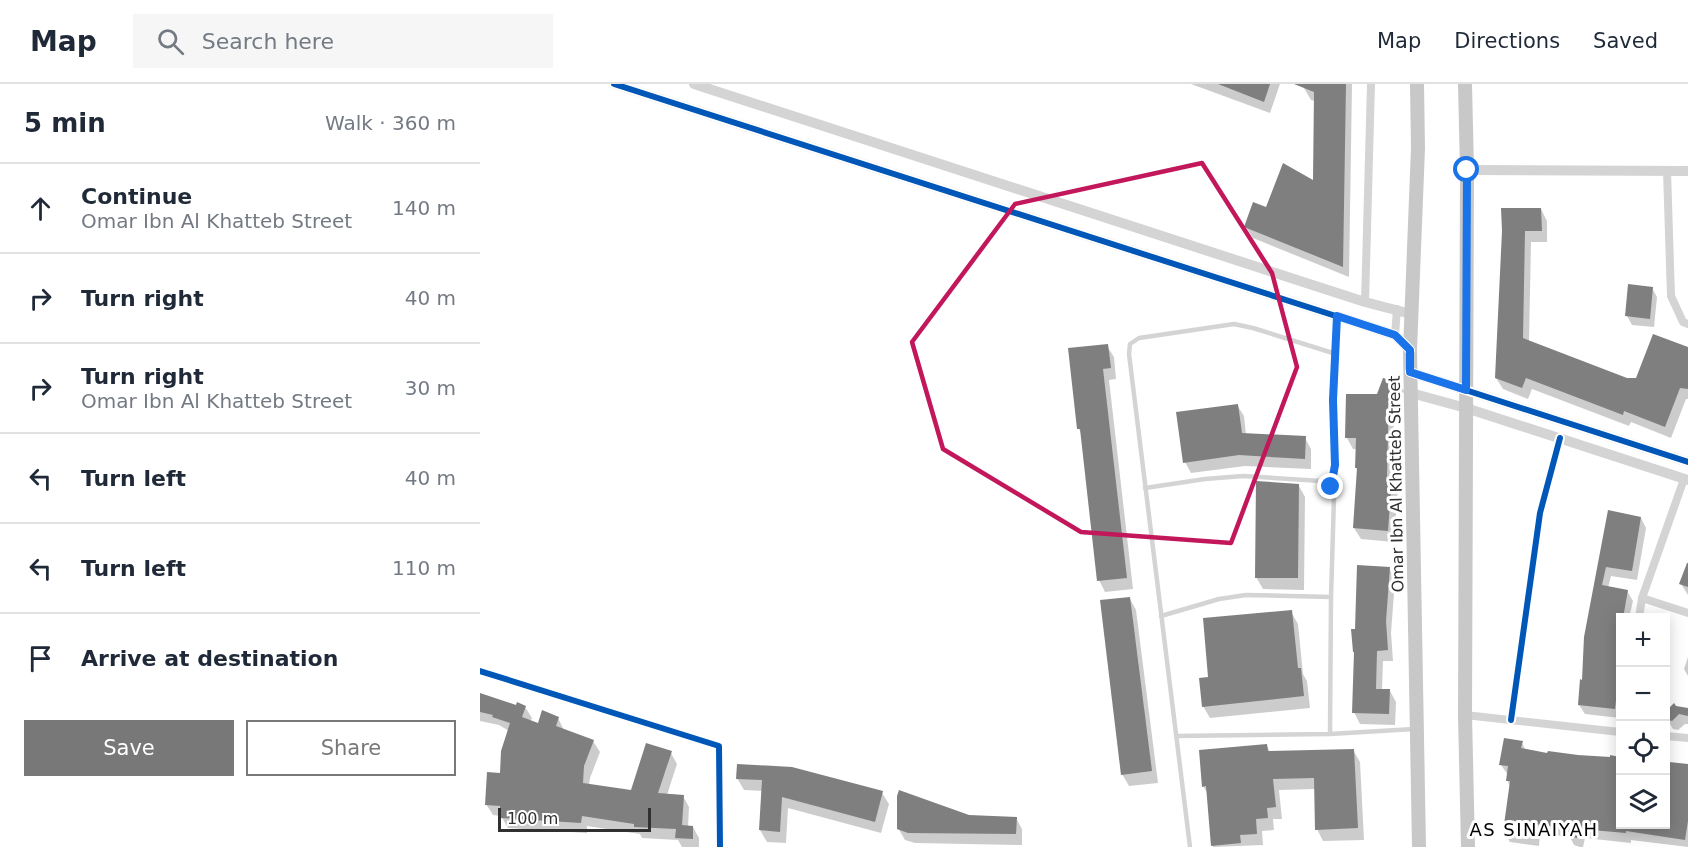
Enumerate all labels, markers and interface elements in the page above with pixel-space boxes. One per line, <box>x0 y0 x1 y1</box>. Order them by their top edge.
search box <box>133 14 553 68</box>
text: Map <box>30 25 97 58</box>
icon: search <box>154 25 187 58</box>
text: Search here <box>202 29 334 54</box>
text: Map <box>1377 29 1421 53</box>
text: Directions <box>1454 29 1560 53</box>
text: Saved <box>1593 29 1658 53</box>
text: 5 min <box>24 108 106 138</box>
text: Walk · 360 m <box>325 111 456 135</box>
route start <box>1453 156 1479 182</box>
text: Continue <box>81 184 192 209</box>
icon: ahead <box>24 192 57 225</box>
text: 140 m <box>392 196 456 220</box>
text: Omar Ibn Al Khatteb Street <box>81 209 352 233</box>
icon: right <box>24 282 57 315</box>
text: Turn right <box>81 286 204 311</box>
text: 40 m <box>405 286 456 310</box>
text: Turn right <box>81 364 204 389</box>
icon: right <box>24 372 57 405</box>
street label: Omar Ibn Al Khatteb Street <box>1385 375 1407 593</box>
text: 30 m <box>405 376 456 400</box>
text: Omar Ibn Al Khatteb Street <box>81 389 352 413</box>
icon: left <box>24 462 57 495</box>
text: Turn left <box>81 466 186 491</box>
text: 40 m <box>405 466 456 490</box>
route end <box>1317 473 1343 499</box>
icon: left <box>24 552 57 585</box>
text: Turn left <box>81 556 186 581</box>
text: 110 m <box>392 556 456 580</box>
map controls <box>1616 613 1670 829</box>
button: + <box>1616 613 1670 667</box>
icon: arrive <box>24 642 57 675</box>
text: Arrive at destination <box>81 646 338 671</box>
button: − <box>1616 667 1670 721</box>
button: Save <box>24 720 234 776</box>
button: Share <box>246 720 456 776</box>
button: locate <box>1616 721 1670 775</box>
button: layers <box>1616 775 1670 829</box>
scale bar <box>498 805 651 832</box>
text: 100 m <box>507 809 558 828</box>
district label: AS SINAIYAH <box>1469 819 1599 840</box>

